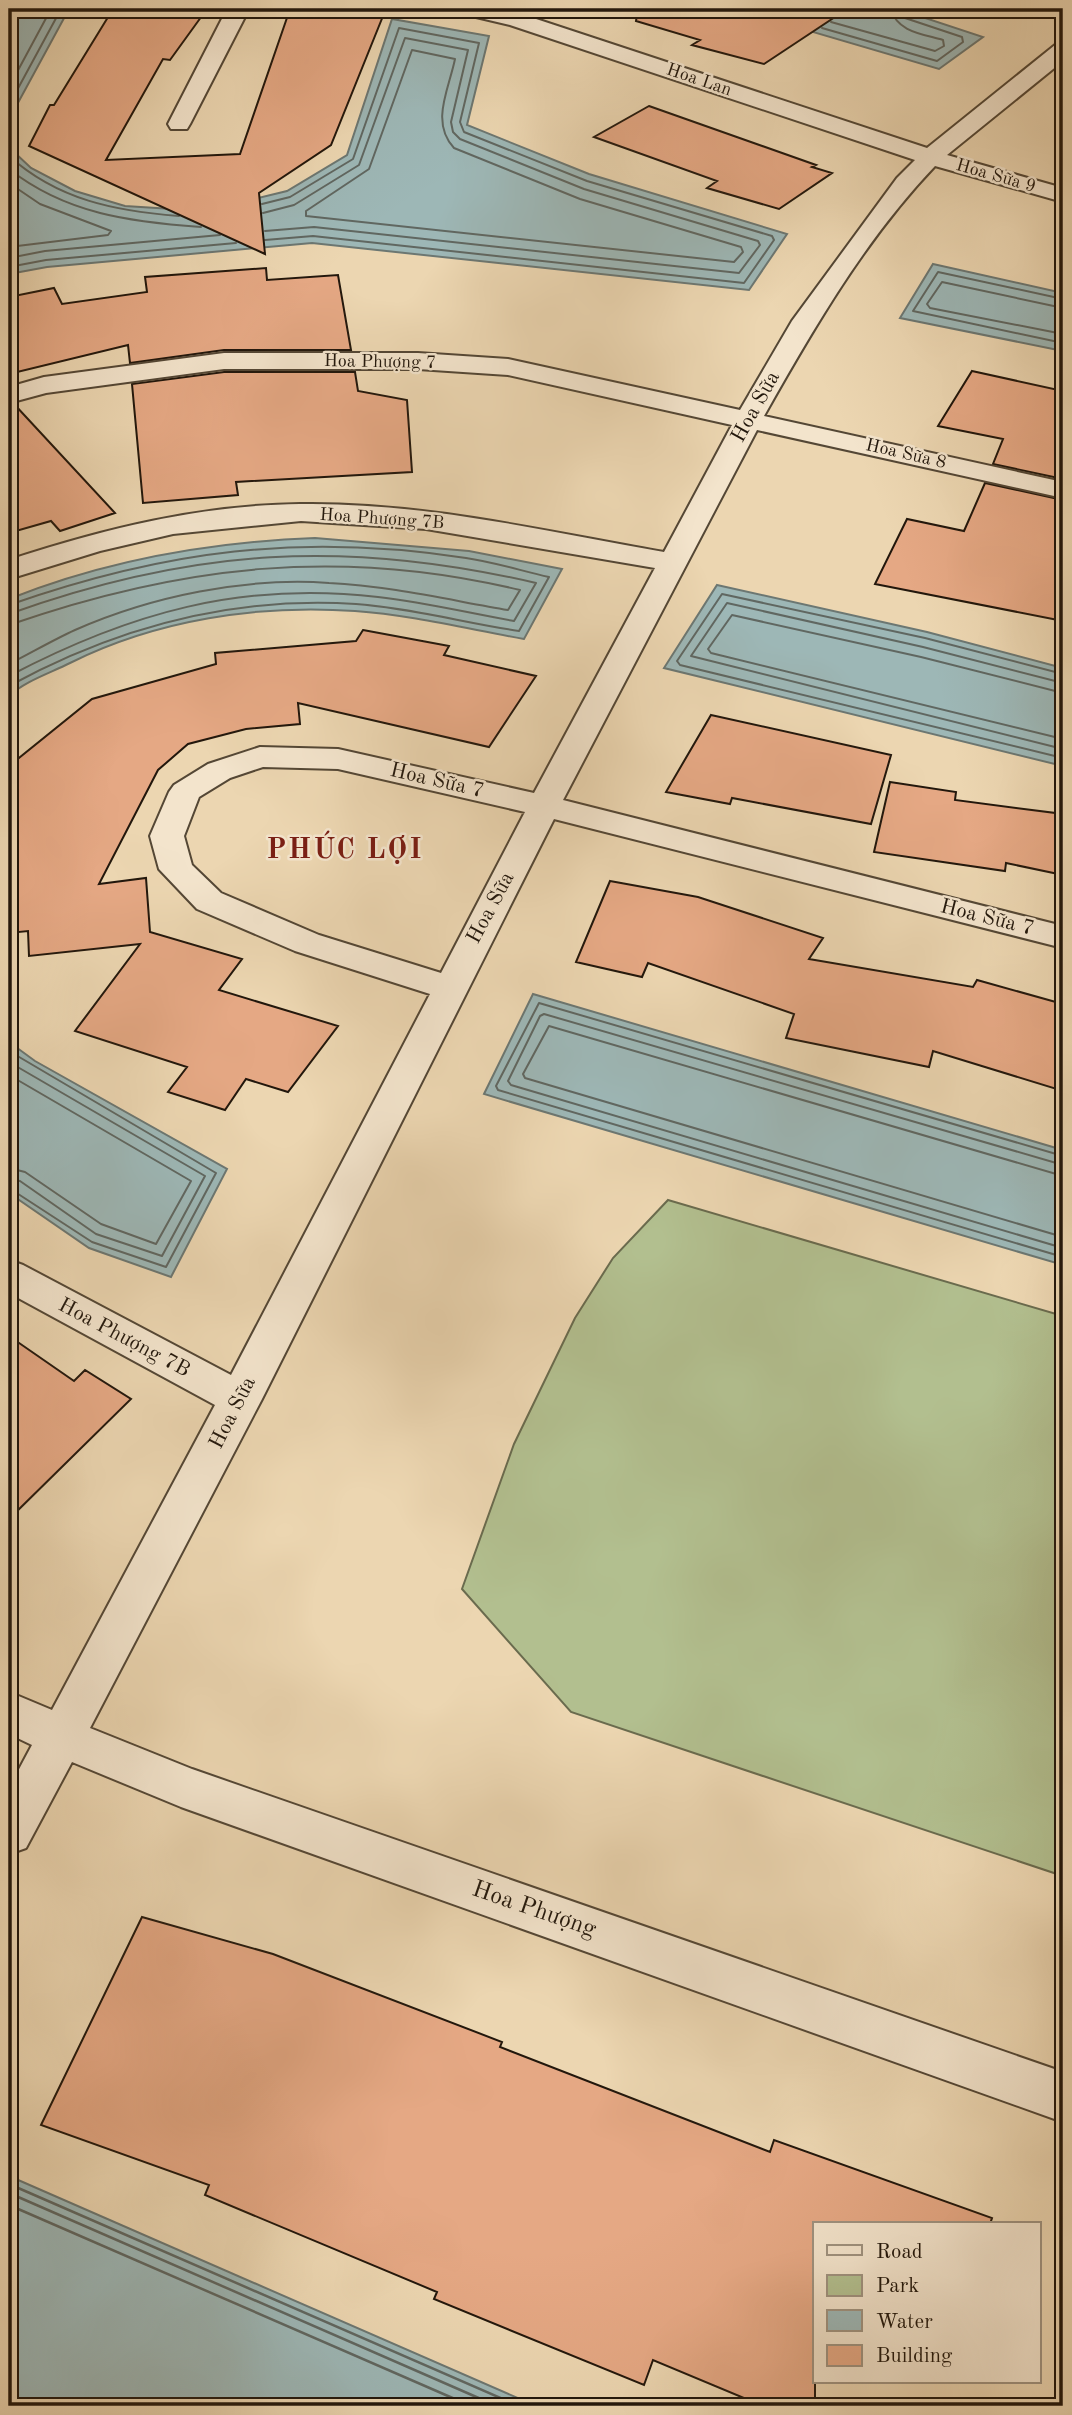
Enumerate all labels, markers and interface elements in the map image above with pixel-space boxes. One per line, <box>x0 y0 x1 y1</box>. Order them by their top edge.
street label: Hoa Lan <box>664 60 734 100</box>
street label: Hoa Sữa 9 <box>954 156 1038 196</box>
street label: Hoa Phượng 7 <box>324 352 436 372</box>
street label: Hoa Sữa <box>728 368 784 446</box>
street label: Hoa Sữa 8 <box>864 436 948 472</box>
street label: Hoa Phượng 7B <box>319 506 445 532</box>
street label: Hoa Sữa 7 <box>388 760 486 802</box>
district label: PHÚC LỢI <box>266 830 424 865</box>
street label: Hoa Sữa <box>463 869 519 947</box>
street label: Hoa Sữa 7 <box>938 896 1036 940</box>
street label: Hoa Phượng 7B <box>55 1295 193 1381</box>
street label: Hoa Sữa <box>206 1374 260 1452</box>
street label: Hoa Phượng <box>469 1878 599 1942</box>
legend <box>813 2222 1040 2384</box>
text: Road <box>876 2242 923 2263</box>
text: Park <box>876 2276 919 2297</box>
text: Water <box>876 2312 933 2333</box>
text: Building <box>876 2346 953 2367</box>

